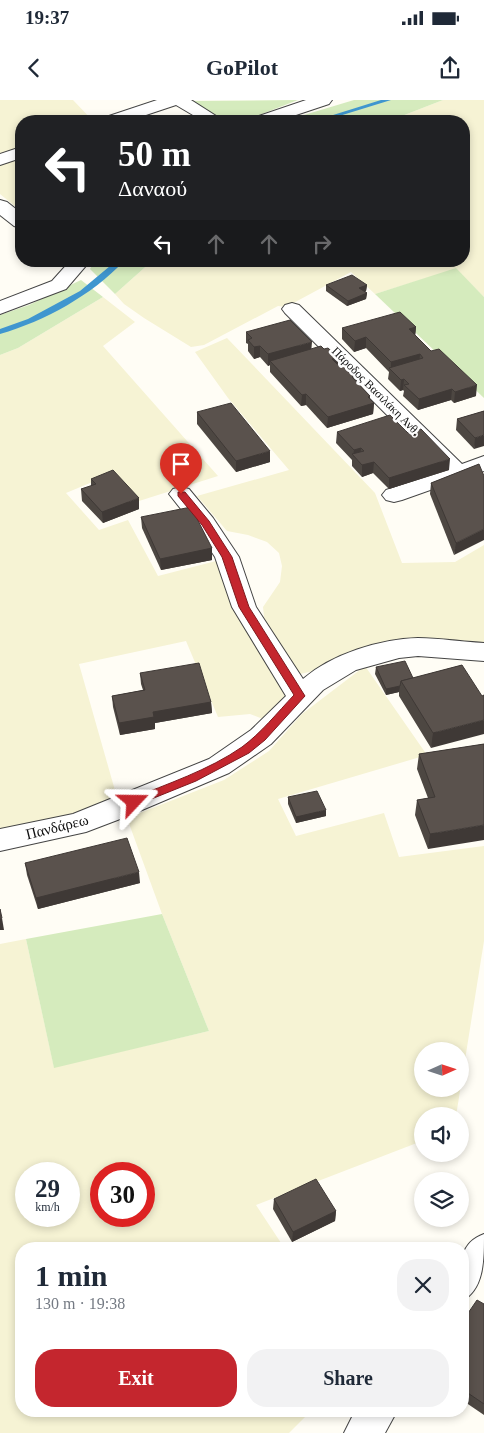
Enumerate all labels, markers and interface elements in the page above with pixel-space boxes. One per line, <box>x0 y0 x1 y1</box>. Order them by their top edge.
text: 19:37 <box>25 7 69 28</box>
icon: back <box>20 54 48 82</box>
icon: share <box>436 54 464 82</box>
text: GoPilot <box>206 55 278 80</box>
icon: left <box>35 135 100 200</box>
text: 50 m <box>118 135 191 174</box>
text: Δαναού <box>118 176 187 201</box>
icon: left <box>149 230 177 258</box>
icon: ahead <box>202 230 230 258</box>
icon: ahead <box>255 230 283 258</box>
icon: right <box>308 230 336 258</box>
street label: Πάροδος Βασιλάκη Ανθ. <box>329 344 423 438</box>
pin <box>160 443 202 494</box>
icon: arrive <box>167 450 195 478</box>
position arrow <box>107 775 159 827</box>
street label: Πανδάρεω <box>24 811 90 843</box>
north arrow <box>414 1042 469 1098</box>
map controls <box>414 1042 469 1227</box>
button: sound <box>414 1107 469 1162</box>
speed limit sign: 30 <box>90 1162 155 1227</box>
button: layers <box>414 1172 469 1227</box>
text: 29 <box>35 1175 60 1202</box>
text: km/h <box>35 1200 60 1214</box>
text: 1 min <box>35 1259 108 1292</box>
button: close <box>397 1259 449 1311</box>
text: 130 m · 19:38 <box>35 1295 125 1312</box>
button: Exit <box>35 1349 237 1407</box>
button: Share <box>247 1349 449 1407</box>

